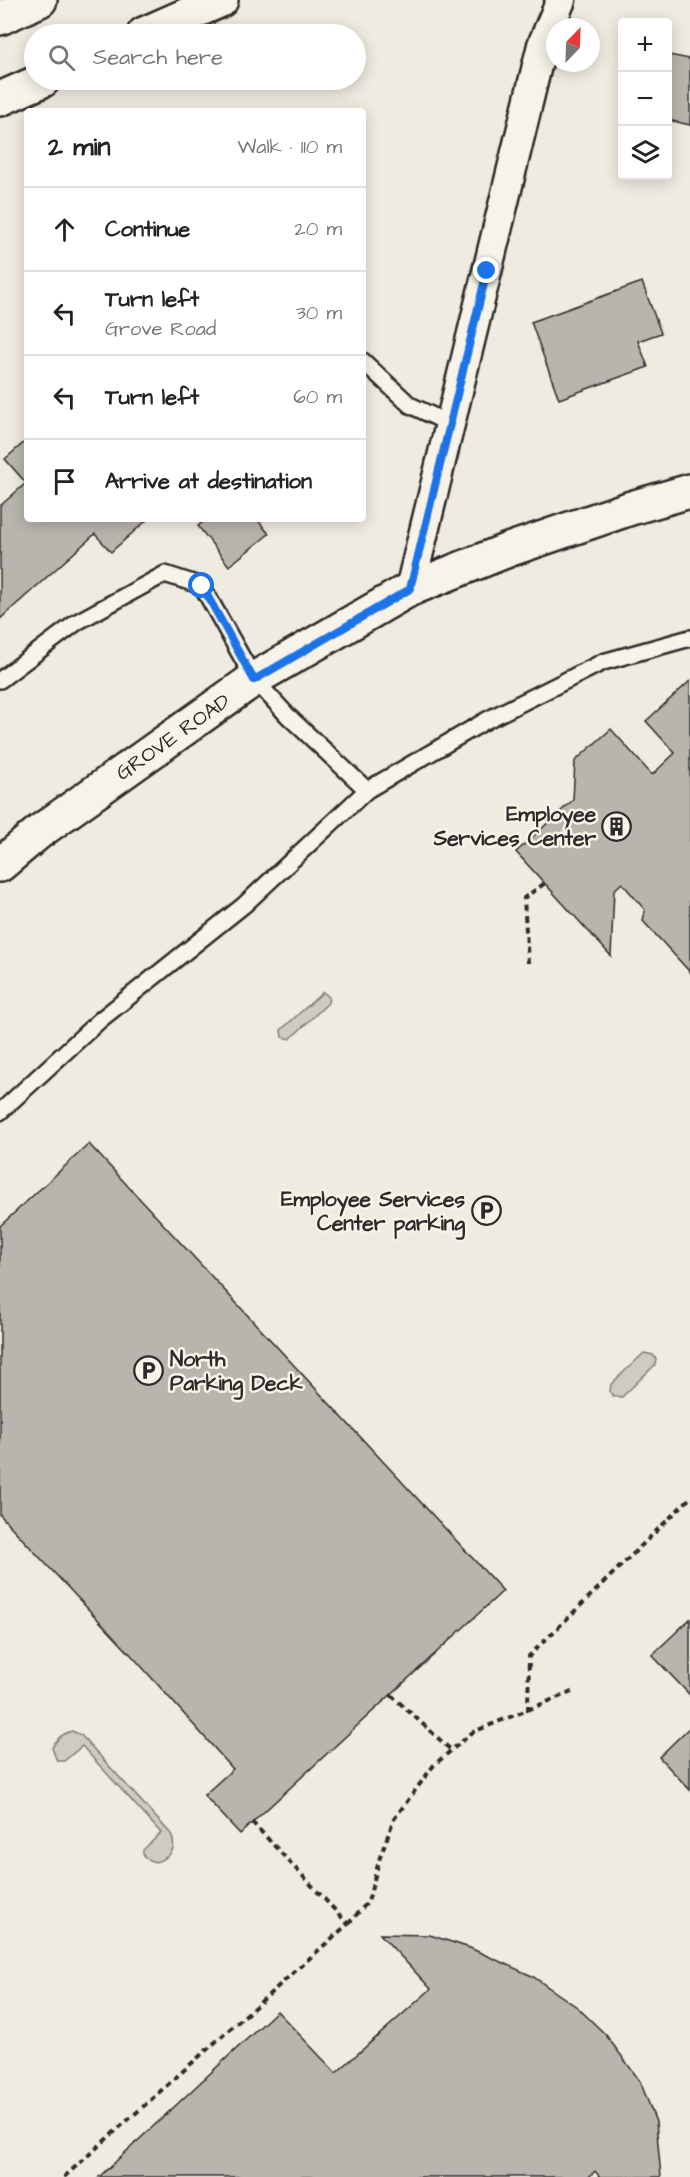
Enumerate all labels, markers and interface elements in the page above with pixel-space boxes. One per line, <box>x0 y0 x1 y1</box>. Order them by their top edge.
north arrow <box>546 18 600 72</box>
map controls <box>618 18 672 180</box>
button: + <box>618 18 672 72</box>
search box <box>24 24 366 90</box>
icon: search <box>45 41 78 74</box>
text: Search here <box>93 42 223 73</box>
button: − <box>618 72 672 126</box>
button: layers <box>618 126 672 180</box>
text: 2 min <box>48 129 110 165</box>
text: Walk · 110 m <box>237 133 342 161</box>
icon: ahead <box>48 213 81 246</box>
text: Continue <box>105 214 190 245</box>
text: 20 m <box>294 215 342 243</box>
route end <box>473 257 499 283</box>
text: Turn left <box>105 284 199 315</box>
icon: left <box>48 297 81 330</box>
text: 30 m <box>296 299 342 327</box>
text: Grove Road <box>105 315 216 343</box>
icon: left <box>48 381 81 414</box>
text: Turn left <box>105 382 199 413</box>
text: 60 m <box>293 383 342 411</box>
icon: arrive <box>48 465 81 498</box>
text: Arrive at destination <box>105 466 312 497</box>
route start <box>188 572 214 598</box>
street label: GROVE ROAD <box>110 687 236 787</box>
place label: Employee Services Center <box>433 800 597 853</box>
building icon: Employee Services Center <box>601 810 633 842</box>
place label: Employee Services Center parking <box>281 1185 465 1240</box>
parking icon: Employee Services Center parking <box>470 1195 502 1227</box>
place label: North Parking Deck <box>170 1345 303 1400</box>
parking icon: North Parking Deck <box>133 1355 165 1387</box>

